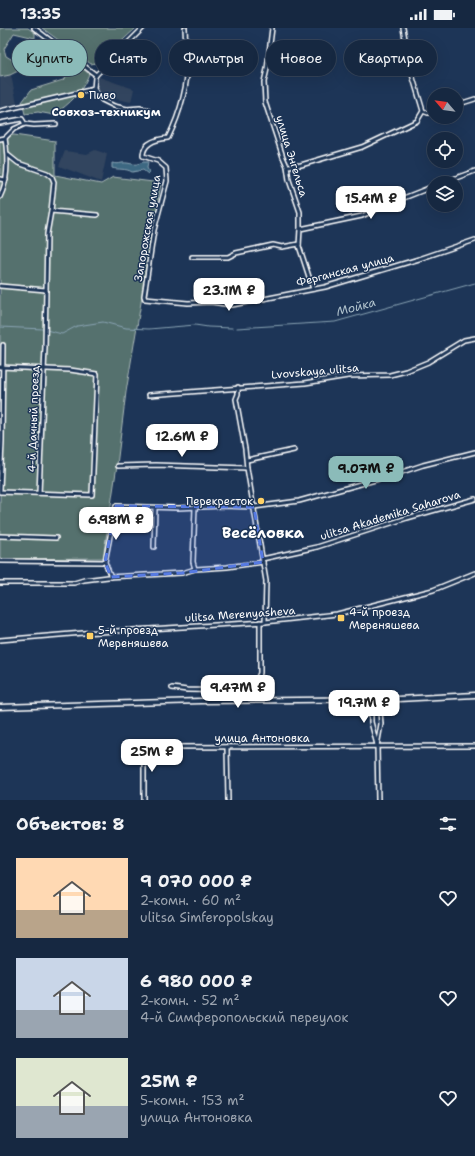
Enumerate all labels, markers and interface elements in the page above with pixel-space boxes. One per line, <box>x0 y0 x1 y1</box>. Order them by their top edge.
text: 13:35 <box>20 4 61 24</box>
chip: Купить <box>12 40 87 76</box>
chip: Снять <box>95 40 161 76</box>
chip: Фильтры <box>169 40 258 76</box>
chip: Новое <box>266 40 336 76</box>
chip: Квартира <box>344 40 437 76</box>
place label: Пиво <box>89 88 116 103</box>
north arrow <box>427 88 463 124</box>
map controls <box>427 88 463 212</box>
marker: Пиво <box>76 90 86 100</box>
district label: Совхоз-техникум <box>51 104 161 120</box>
street label: улица Энгельса <box>272 113 311 199</box>
button: locate <box>427 132 463 168</box>
street label: Запорожская улица <box>131 173 164 283</box>
button: layers <box>427 176 463 212</box>
pin: 15.4M ₽ <box>334 186 408 220</box>
text: 15.4M ₽ <box>345 190 397 207</box>
street label: Ферганская улица <box>295 250 396 291</box>
pin: 23.1M ₽ <box>192 278 266 312</box>
text: 23.1M ₽ <box>202 282 256 299</box>
water label: Мойка <box>334 294 378 320</box>
street label: Lvovskaya ulitsa <box>271 360 360 383</box>
street label: 4-й Дачный проезд <box>24 365 43 473</box>
pin: 12.6M ₽ <box>145 424 219 458</box>
text: 12.6M ₽ <box>155 428 209 445</box>
pin: 9.07M ₽ <box>329 456 403 490</box>
text: 9.07M ₽ <box>337 460 395 477</box>
street label: ulitsa Akademika Saharova <box>318 487 462 544</box>
place label: Перекресток <box>186 494 253 509</box>
marker: Перекресток <box>256 496 266 506</box>
pin: 6.98M ₽ <box>79 507 153 541</box>
text: 6.98M ₽ <box>88 511 144 528</box>
district label: Весёловка <box>222 523 305 543</box>
street label: ulitsa Merenyasheva <box>184 603 296 626</box>
place label: 4-й проезд Мереняшева <box>349 605 419 633</box>
marker: 4-й проезд Мереняшева <box>336 613 346 623</box>
place label: 5-й проезд Мереняшева <box>98 623 168 651</box>
marker: 5-й проезд Мереняшева <box>85 631 95 641</box>
pin: 9.47M ₽ <box>201 675 275 709</box>
text: 9.47M ₽ <box>210 679 266 696</box>
pin: 19.7M ₽ <box>327 690 401 724</box>
text: 19.7M ₽ <box>338 694 390 711</box>
street label: улица Антоновка <box>215 731 310 746</box>
pin: 25M ₽ <box>124 739 180 773</box>
text: 25M ₽ <box>130 743 174 760</box>
text: Объектов: 8 <box>16 813 125 835</box>
icon: filters <box>437 813 459 835</box>
text: 9 070 000 ₽ <box>140 870 252 892</box>
icon: home <box>48 874 96 922</box>
icon: heart <box>437 887 459 909</box>
text: 2-комн. · 60 m² <box>140 892 241 909</box>
text: ulitsa Simferopolskay <box>140 909 274 926</box>
text: 6 980 000 ₽ <box>140 970 253 992</box>
icon: home <box>48 974 96 1022</box>
icon: heart <box>437 987 459 1009</box>
text: 2-комн. · 52 m² <box>140 992 239 1009</box>
text: 4-й Симферопольский переулок <box>140 1009 348 1026</box>
text: 25M ₽ <box>140 1070 198 1092</box>
icon: home <box>48 1074 96 1122</box>
icon: heart <box>437 1087 459 1109</box>
text: 5-комн. · 153 m² <box>140 1092 244 1109</box>
text: улица Антоновка <box>140 1109 252 1126</box>

